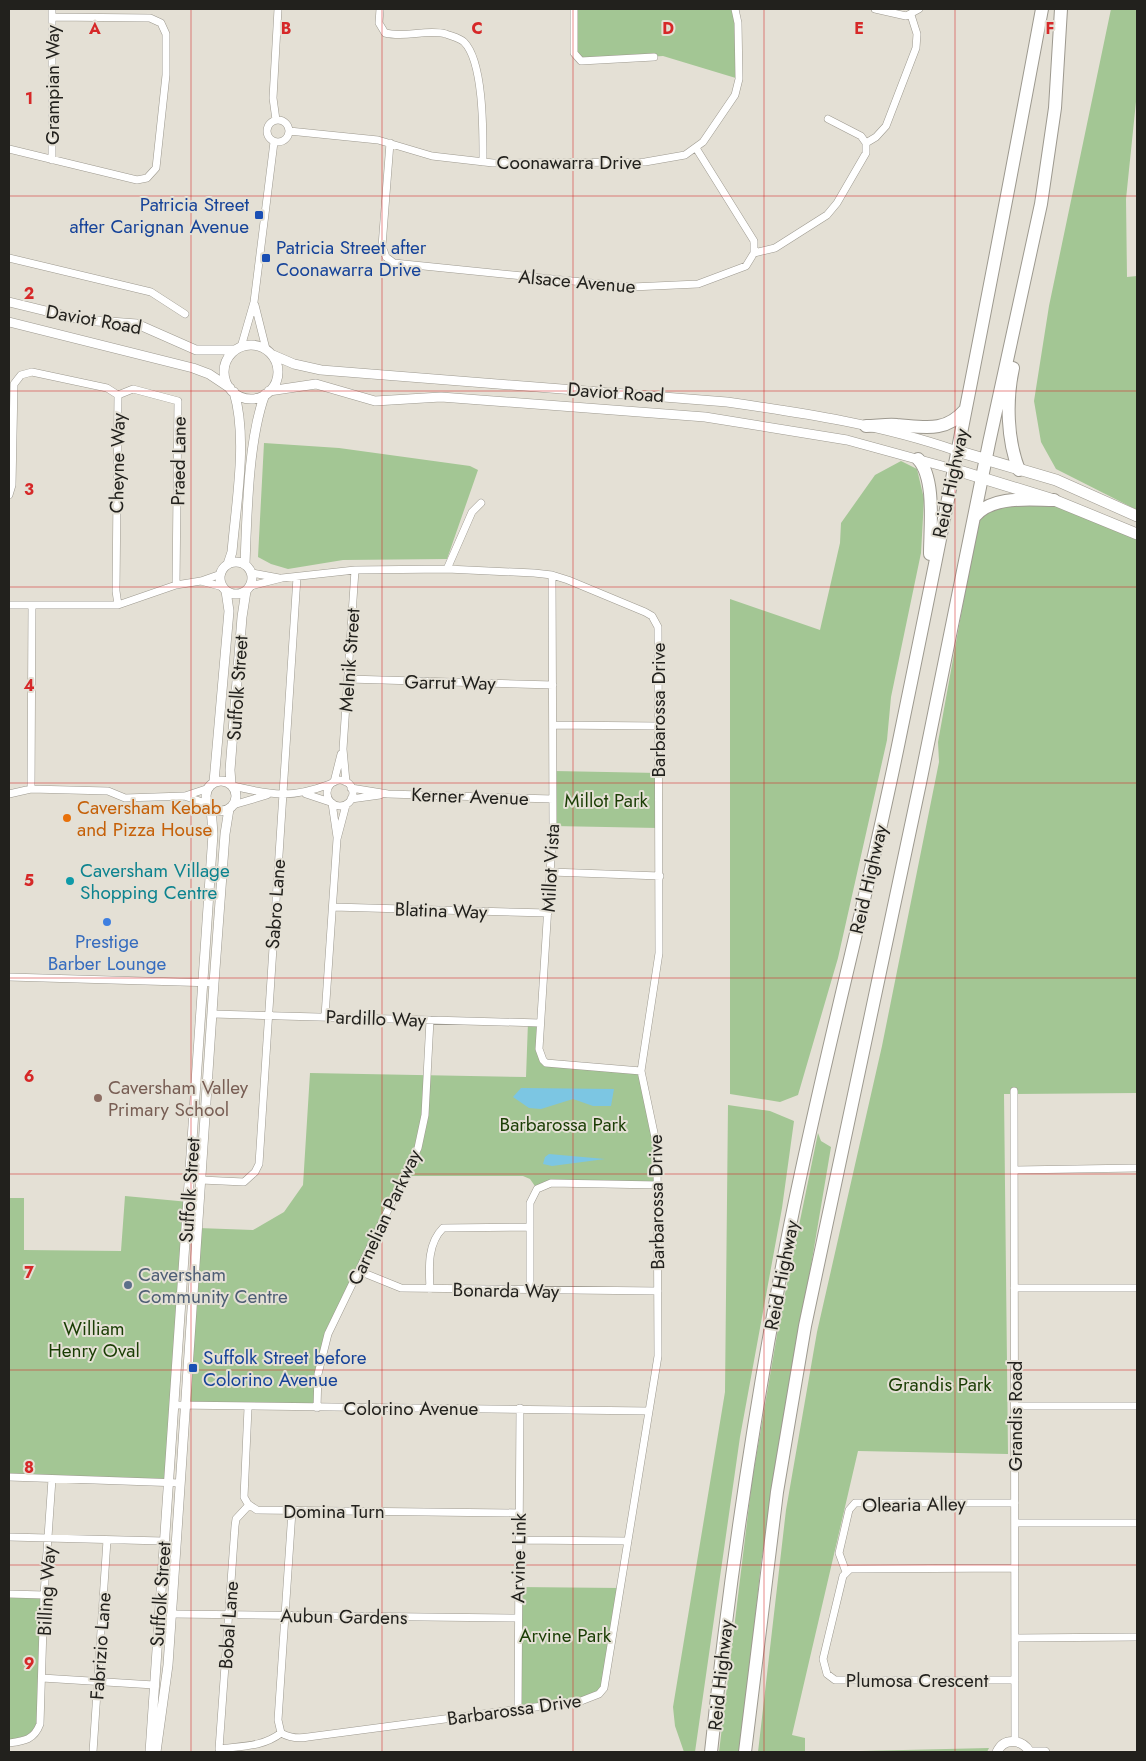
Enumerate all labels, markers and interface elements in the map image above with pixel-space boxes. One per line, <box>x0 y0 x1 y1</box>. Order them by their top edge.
text: A <box>88 17 101 40</box>
text: B <box>281 17 291 40</box>
text: C <box>471 17 483 40</box>
text: D <box>662 17 674 40</box>
text: E <box>854 17 864 40</box>
text: F <box>1046 17 1054 40</box>
street label: Grampian Way <box>39 24 66 145</box>
text: 1 <box>25 87 33 110</box>
street label: Coonawarra Drive <box>497 149 642 176</box>
place label: Patricia Street after Carignan Avenue <box>69 191 249 240</box>
marker: Patricia Street after Carignan Avenue <box>253 209 265 221</box>
place label: Patricia Street after Coonawarra Drive <box>276 234 427 283</box>
marker: Patricia Street after Coonawarra Drive <box>260 252 272 264</box>
street label: Alsace Avenue <box>517 263 637 300</box>
text: 2 <box>24 282 34 305</box>
street label: Daviot Road <box>44 298 144 341</box>
street label: Daviot Road <box>567 376 665 409</box>
street label: Cheyne Way <box>103 412 132 514</box>
street label: Praed Lane <box>164 416 193 506</box>
street label: Reid Highway <box>926 425 975 540</box>
text: 3 <box>24 478 34 501</box>
street label: Melnik Street <box>332 607 367 713</box>
street label: Suffolk Street <box>220 634 255 742</box>
street label: Barbarossa Drive <box>645 642 672 778</box>
street label: Garrut Way <box>404 668 497 697</box>
text: 4 <box>23 674 35 697</box>
street label: Kerner Avenue <box>411 781 529 812</box>
park label: Millot Park <box>564 787 648 814</box>
place label: Caversham Kebab and Pizza House <box>77 794 222 843</box>
marker: Caversham Kebab and Pizza House <box>61 812 73 824</box>
street label: Reid Highway <box>843 821 894 936</box>
street label: Millot Vista <box>535 823 566 913</box>
place label: Caversham Village Shopping Centre <box>80 857 230 906</box>
street label: Sabro Lane <box>259 858 292 950</box>
text: 5 <box>24 869 34 892</box>
marker: Caversham Village Shopping Centre <box>64 875 76 887</box>
street label: Blatina Way <box>394 895 488 926</box>
marker: Prestige Barber Lounge <box>101 916 113 928</box>
place label: Prestige Barber Lounge <box>48 928 166 977</box>
street label: Pardillo Way <box>325 1003 427 1034</box>
text: 6 <box>24 1065 34 1088</box>
place label: Caversham Valley Primary School <box>108 1074 249 1123</box>
marker: Caversham Valley Primary School <box>92 1092 104 1104</box>
park label: Barbarossa Park <box>500 1111 627 1138</box>
street label: Barbarossa Drive <box>642 1134 671 1270</box>
street label: Suffolk Street <box>172 1136 207 1244</box>
street label: Carnelian Parkway <box>341 1144 428 1290</box>
street label: Reid Highway <box>758 1217 805 1332</box>
text: 7 <box>24 1261 34 1284</box>
place label: Caversham Community Centre <box>138 1261 288 1310</box>
street label: Bonarda Way <box>452 1276 560 1305</box>
marker: Caversham Community Centre <box>122 1279 134 1291</box>
park label: William Henry Oval <box>48 1315 140 1364</box>
place label: Suffolk Street before Colorino Avenue <box>203 1344 367 1393</box>
street label: Grandis Road <box>1002 1361 1029 1471</box>
marker: Suffolk Street before Colorino Avenue <box>187 1362 199 1374</box>
park label: Grandis Park <box>888 1371 992 1398</box>
street label: Colorino Avenue <box>344 1395 479 1422</box>
text: 8 <box>24 1456 34 1479</box>
street label: Olearia Alley <box>862 1490 967 1519</box>
street label: Domina Turn <box>283 1498 385 1525</box>
street label: Arvine Link <box>504 1512 533 1603</box>
street label: Suffolk Street <box>143 1540 178 1648</box>
street label: Billing Way <box>31 1545 62 1637</box>
street label: Bobal Lane <box>212 1580 245 1670</box>
street label: Fabrizio Lane <box>83 1591 118 1701</box>
street label: Aubun Gardens <box>280 1602 408 1631</box>
street label: Reid Highway <box>701 1618 740 1732</box>
park label: Arvine Park <box>519 1622 612 1649</box>
text: 9 <box>24 1652 34 1675</box>
street label: Plumosa Crescent <box>846 1667 989 1694</box>
street label: Barbarossa Drive <box>445 1687 583 1732</box>

